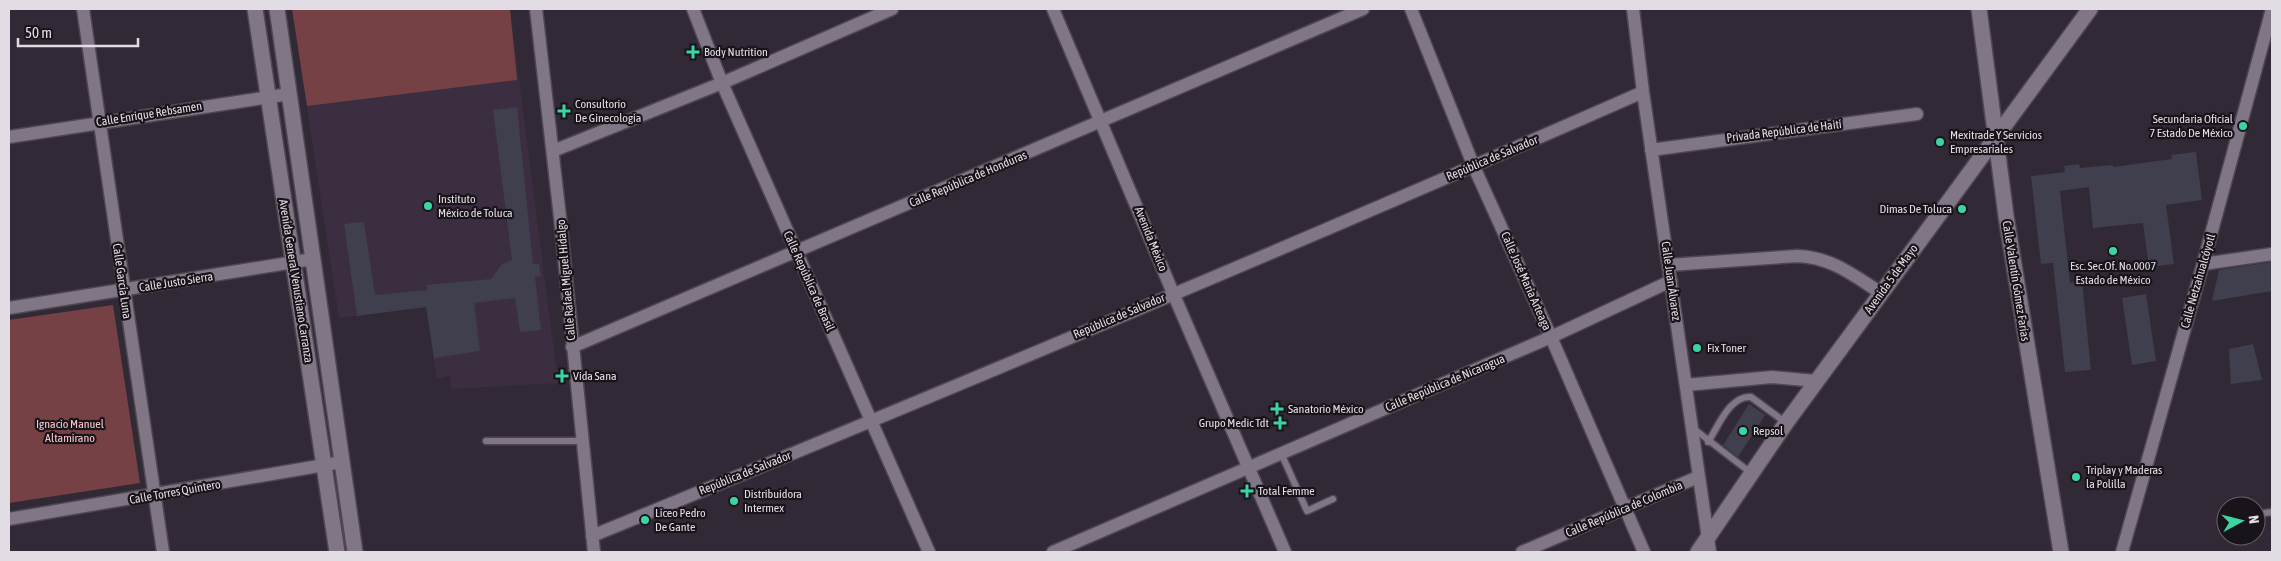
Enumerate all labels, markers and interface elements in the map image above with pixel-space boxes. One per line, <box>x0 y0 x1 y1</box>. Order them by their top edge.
scale bar <box>18 15 138 47</box>
text: 50 m <box>25 24 52 41</box>
marker: Body Nutrition <box>686 45 700 59</box>
place label: Body Nutrition <box>704 45 768 59</box>
place label: Consultorio De Ginecologia <box>575 97 641 125</box>
street label: Calle Enrique Rebsamen <box>95 99 203 129</box>
marker: Consultorio De Ginecologia <box>557 104 571 118</box>
place label: Secundaria Oficial 7 Estado De México <box>2149 112 2234 140</box>
street label: Privada República de Haití <box>1726 117 1843 145</box>
marker: Secundaria Oficial 7 Estado De México <box>2237 120 2249 132</box>
place label: Mexitrade Y Servicios Empresariales <box>1950 128 2042 156</box>
street label: República de Salvador <box>1444 132 1540 184</box>
marker: Mexitrade Y Servicios Empresariales <box>1934 136 1946 148</box>
street label: Calle República de Honduras <box>907 148 1029 210</box>
place label: Instituto México de Toluca <box>438 192 513 220</box>
street label: Avenida General Venustiano Carranza <box>276 198 316 364</box>
marker: Instituto México de Toluca <box>422 200 434 212</box>
place label: Dimas De Toluca <box>1879 202 1952 216</box>
marker: Dimas De Toluca <box>1956 203 1968 215</box>
street label: Avenida México <box>1132 205 1170 274</box>
street label: Calle Rafael Miguel Hidalgo <box>554 218 578 341</box>
street label: Calle Valentín Gómez Farías <box>2000 220 2032 342</box>
street label: Calle República de Brasil <box>781 229 838 334</box>
street label: Calle José María Arteaga <box>1498 230 1554 332</box>
street label: Calle Netzahualcóyotl <box>2178 231 2218 330</box>
street label: Calle Juan Álvarez <box>1659 241 1684 322</box>
street label: Calle García Luna <box>110 242 134 320</box>
street label: Avenida 5 de Mayo <box>1861 242 1921 316</box>
marker: Esc. Sec.Of. No.0007 Estado de México <box>2107 245 2119 257</box>
place label: Esc. Sec.Of. No.0007 Estado de México <box>2070 259 2156 287</box>
street label: Calle Justo Sierra <box>138 269 214 295</box>
street label: República de Salvador <box>1071 290 1167 342</box>
place label: Fix Toner <box>1707 341 1747 355</box>
marker: Fix Toner <box>1691 342 1703 354</box>
street label: Calle República de Nicaragua <box>1383 351 1507 415</box>
marker: Vida Sana <box>555 369 569 383</box>
place label: Vida Sana <box>573 369 617 383</box>
marker: Sanatorio México <box>1270 402 1284 416</box>
place label: Sanatorio México <box>1288 402 1364 416</box>
place label: Grupo Medic Tdt <box>1199 416 1270 430</box>
marker: Grupo Medic Tdt <box>1273 416 1287 430</box>
park label: Ignacio Manuel Altamirano <box>36 417 105 445</box>
place label: Repsol <box>1753 424 1784 438</box>
marker: Repsol <box>1737 425 1749 437</box>
street label: República de Salvador <box>697 448 793 498</box>
place label: Triplay y Maderas la Polilla <box>2086 463 2162 491</box>
marker: Triplay y Maderas la Polilla <box>2070 471 2082 483</box>
street label: Calle Torres Quintero <box>128 477 222 507</box>
street label: Calle República de Colombia <box>1563 478 1685 540</box>
marker: Total Femme <box>1240 484 1254 498</box>
place label: Total Femme <box>1258 484 1315 498</box>
place label: Distribuidora Intermex <box>744 487 802 515</box>
marker: Distribuidora Intermex <box>728 495 740 507</box>
north arrow <box>2216 496 2266 546</box>
place label: Liceo Pedro De Gante <box>655 506 706 534</box>
marker: Liceo Pedro De Gante <box>639 514 651 526</box>
text: N <box>2245 514 2262 524</box>

